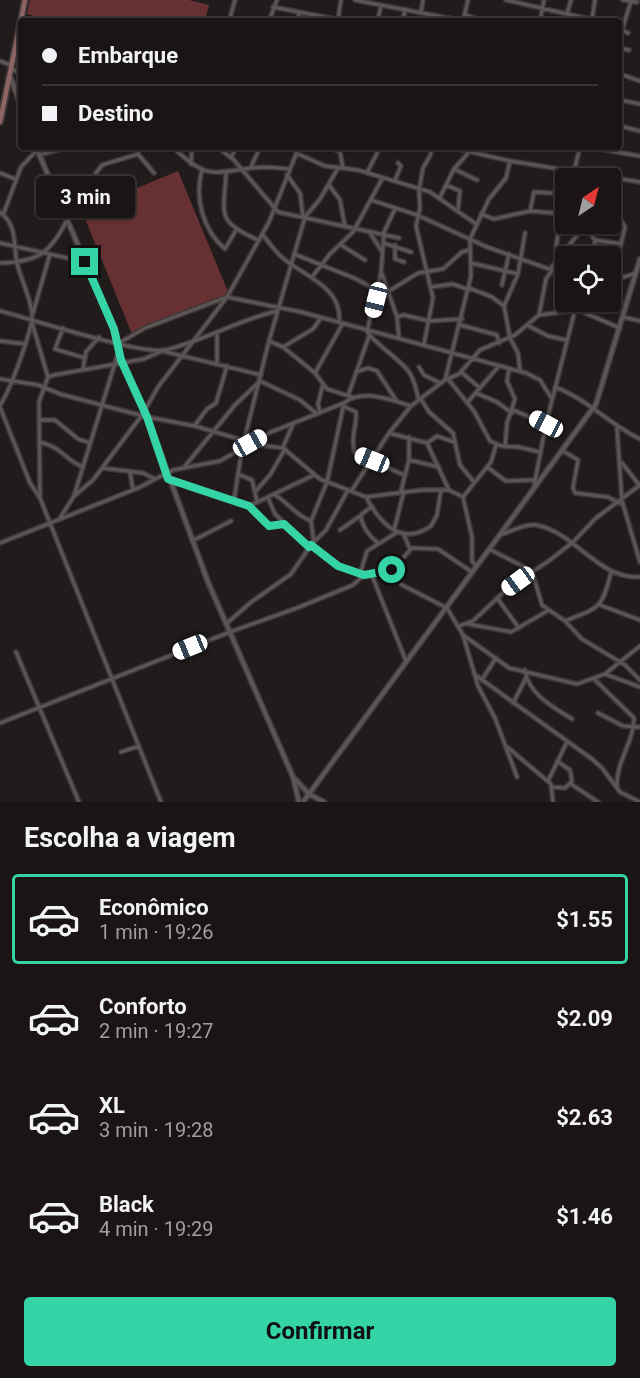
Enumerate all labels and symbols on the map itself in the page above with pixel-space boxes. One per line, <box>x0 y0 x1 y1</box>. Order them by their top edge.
north arrow <box>555 168 621 234</box>
callout: 3 min <box>36 175 134 217</box>
route end <box>71 248 98 275</box>
car <box>363 280 389 320</box>
car <box>526 408 566 440</box>
car <box>230 426 270 460</box>
car <box>352 445 392 475</box>
route start <box>378 556 405 583</box>
car <box>498 563 538 599</box>
car <box>170 632 210 662</box>

